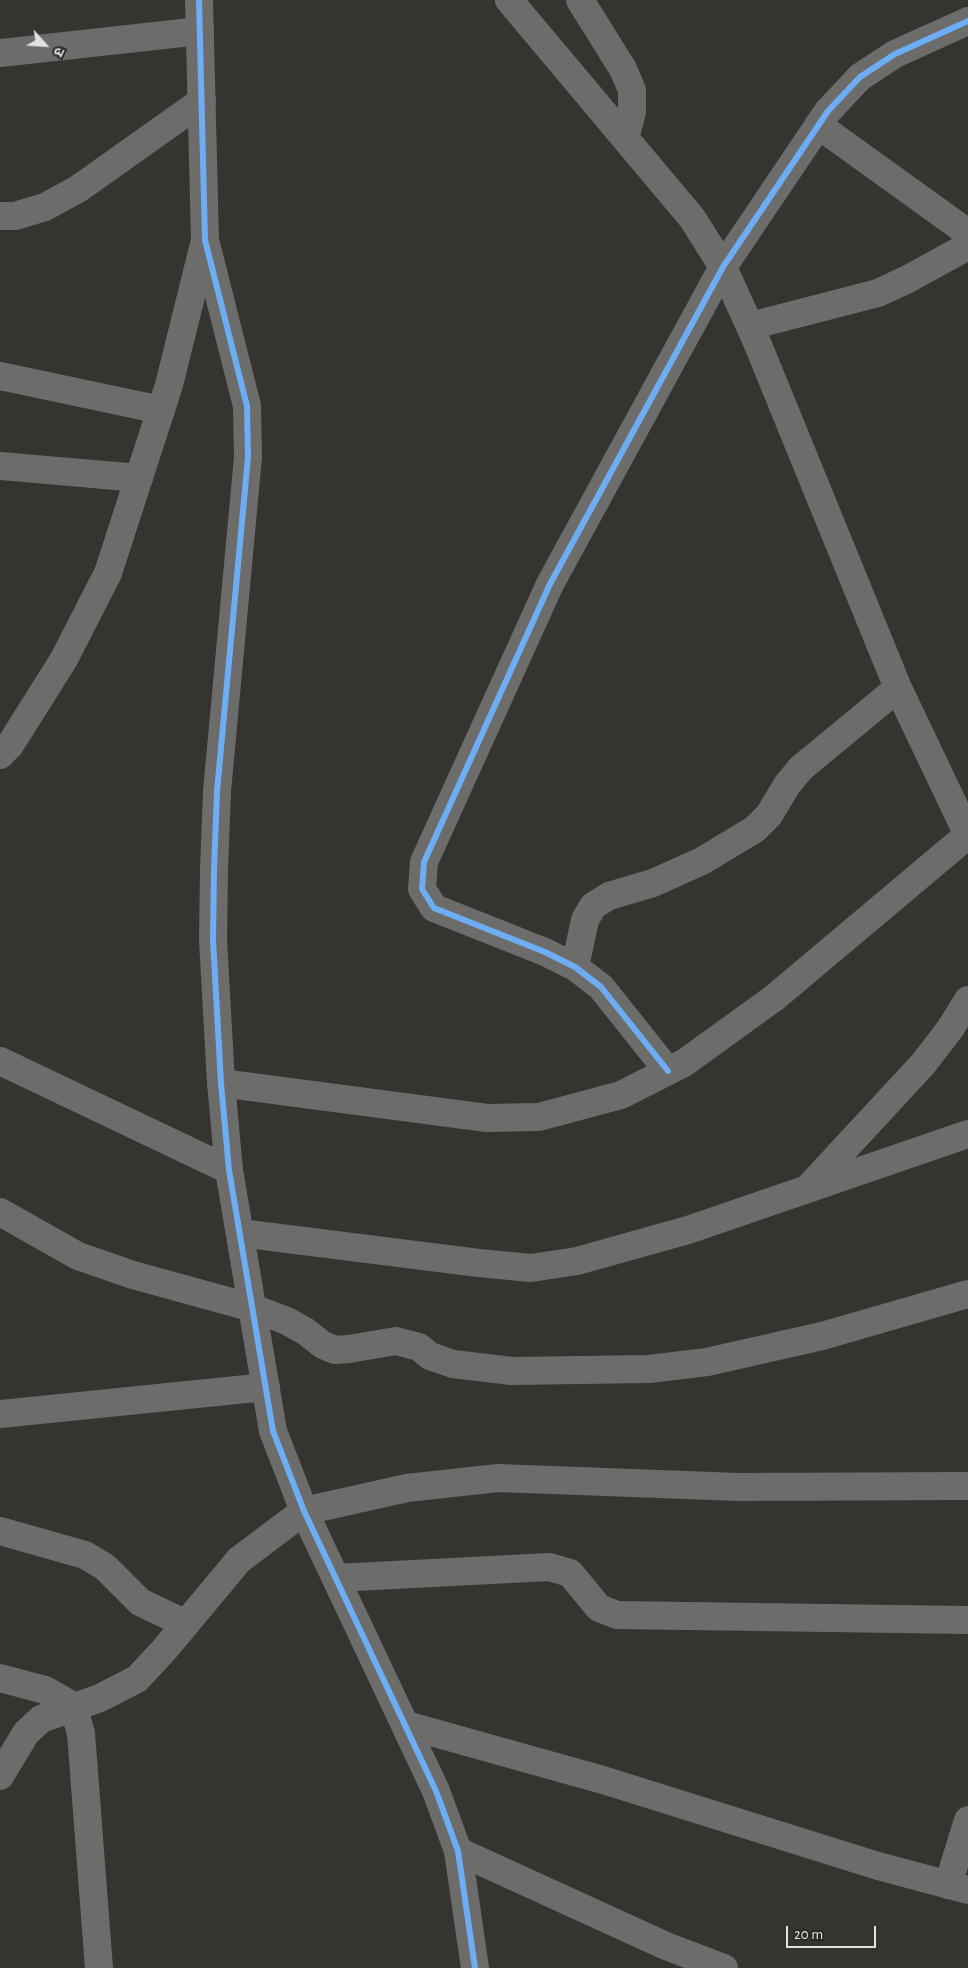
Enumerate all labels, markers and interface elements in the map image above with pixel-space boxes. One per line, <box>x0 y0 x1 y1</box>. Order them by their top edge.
north arrow <box>20 20 70 70</box>
text: उ <box>50 45 67 58</box>
scale bar <box>788 1916 878 1948</box>
text: 20 m <box>794 1927 823 1942</box>

